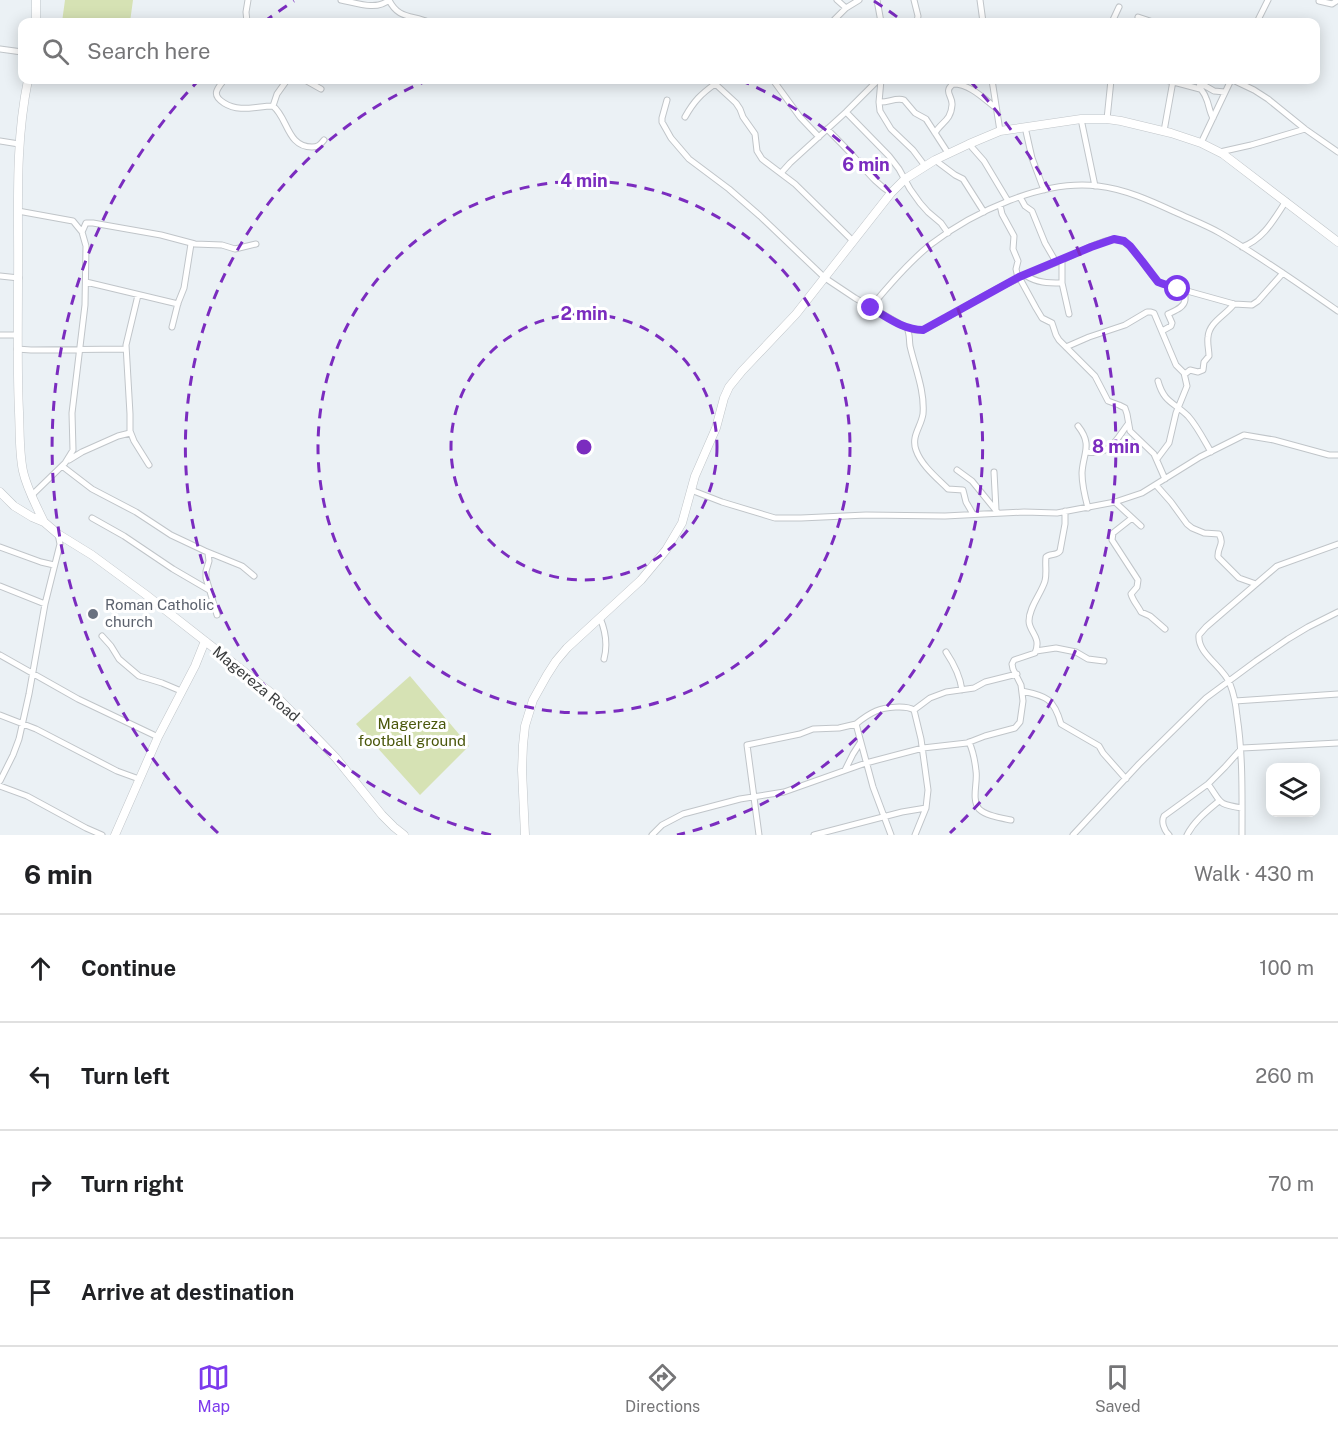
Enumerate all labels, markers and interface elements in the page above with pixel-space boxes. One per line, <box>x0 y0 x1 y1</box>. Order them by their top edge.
search box <box>18 18 1320 84</box>
icon: search <box>39 35 72 68</box>
text: Search here <box>87 38 211 64</box>
text: 6 min <box>842 154 890 175</box>
text: 4 min <box>560 170 608 191</box>
route start <box>1164 275 1190 301</box>
route end <box>857 294 883 320</box>
text: 2 min <box>560 303 608 324</box>
text: 8 min <box>1092 436 1140 457</box>
centre of rings <box>574 437 594 457</box>
place label: Roman Catholic church <box>105 596 214 630</box>
marker: Roman Catholic church <box>86 607 100 621</box>
street label: Magereza Road <box>210 642 303 725</box>
park label: Magereza football ground <box>358 715 466 749</box>
map controls <box>1266 763 1320 817</box>
button: layers <box>1266 763 1320 817</box>
text: 6 min <box>24 859 93 890</box>
text: Walk · 430 m <box>1194 862 1314 886</box>
icon: ahead <box>24 952 57 985</box>
text: Continue <box>81 955 176 981</box>
text: 100 m <box>1259 956 1314 980</box>
icon: left <box>24 1060 57 1093</box>
text: Turn left <box>81 1063 170 1089</box>
text: 260 m <box>1255 1064 1314 1088</box>
icon: right <box>24 1168 57 1201</box>
text: Turn right <box>81 1171 184 1197</box>
text: 70 m <box>1268 1172 1314 1196</box>
icon: arrive <box>24 1276 57 1309</box>
text: Arrive at destination <box>81 1279 294 1305</box>
tab: Map <box>197 1361 230 1416</box>
tab: Directions <box>625 1361 700 1416</box>
tab: Saved <box>1095 1361 1141 1416</box>

